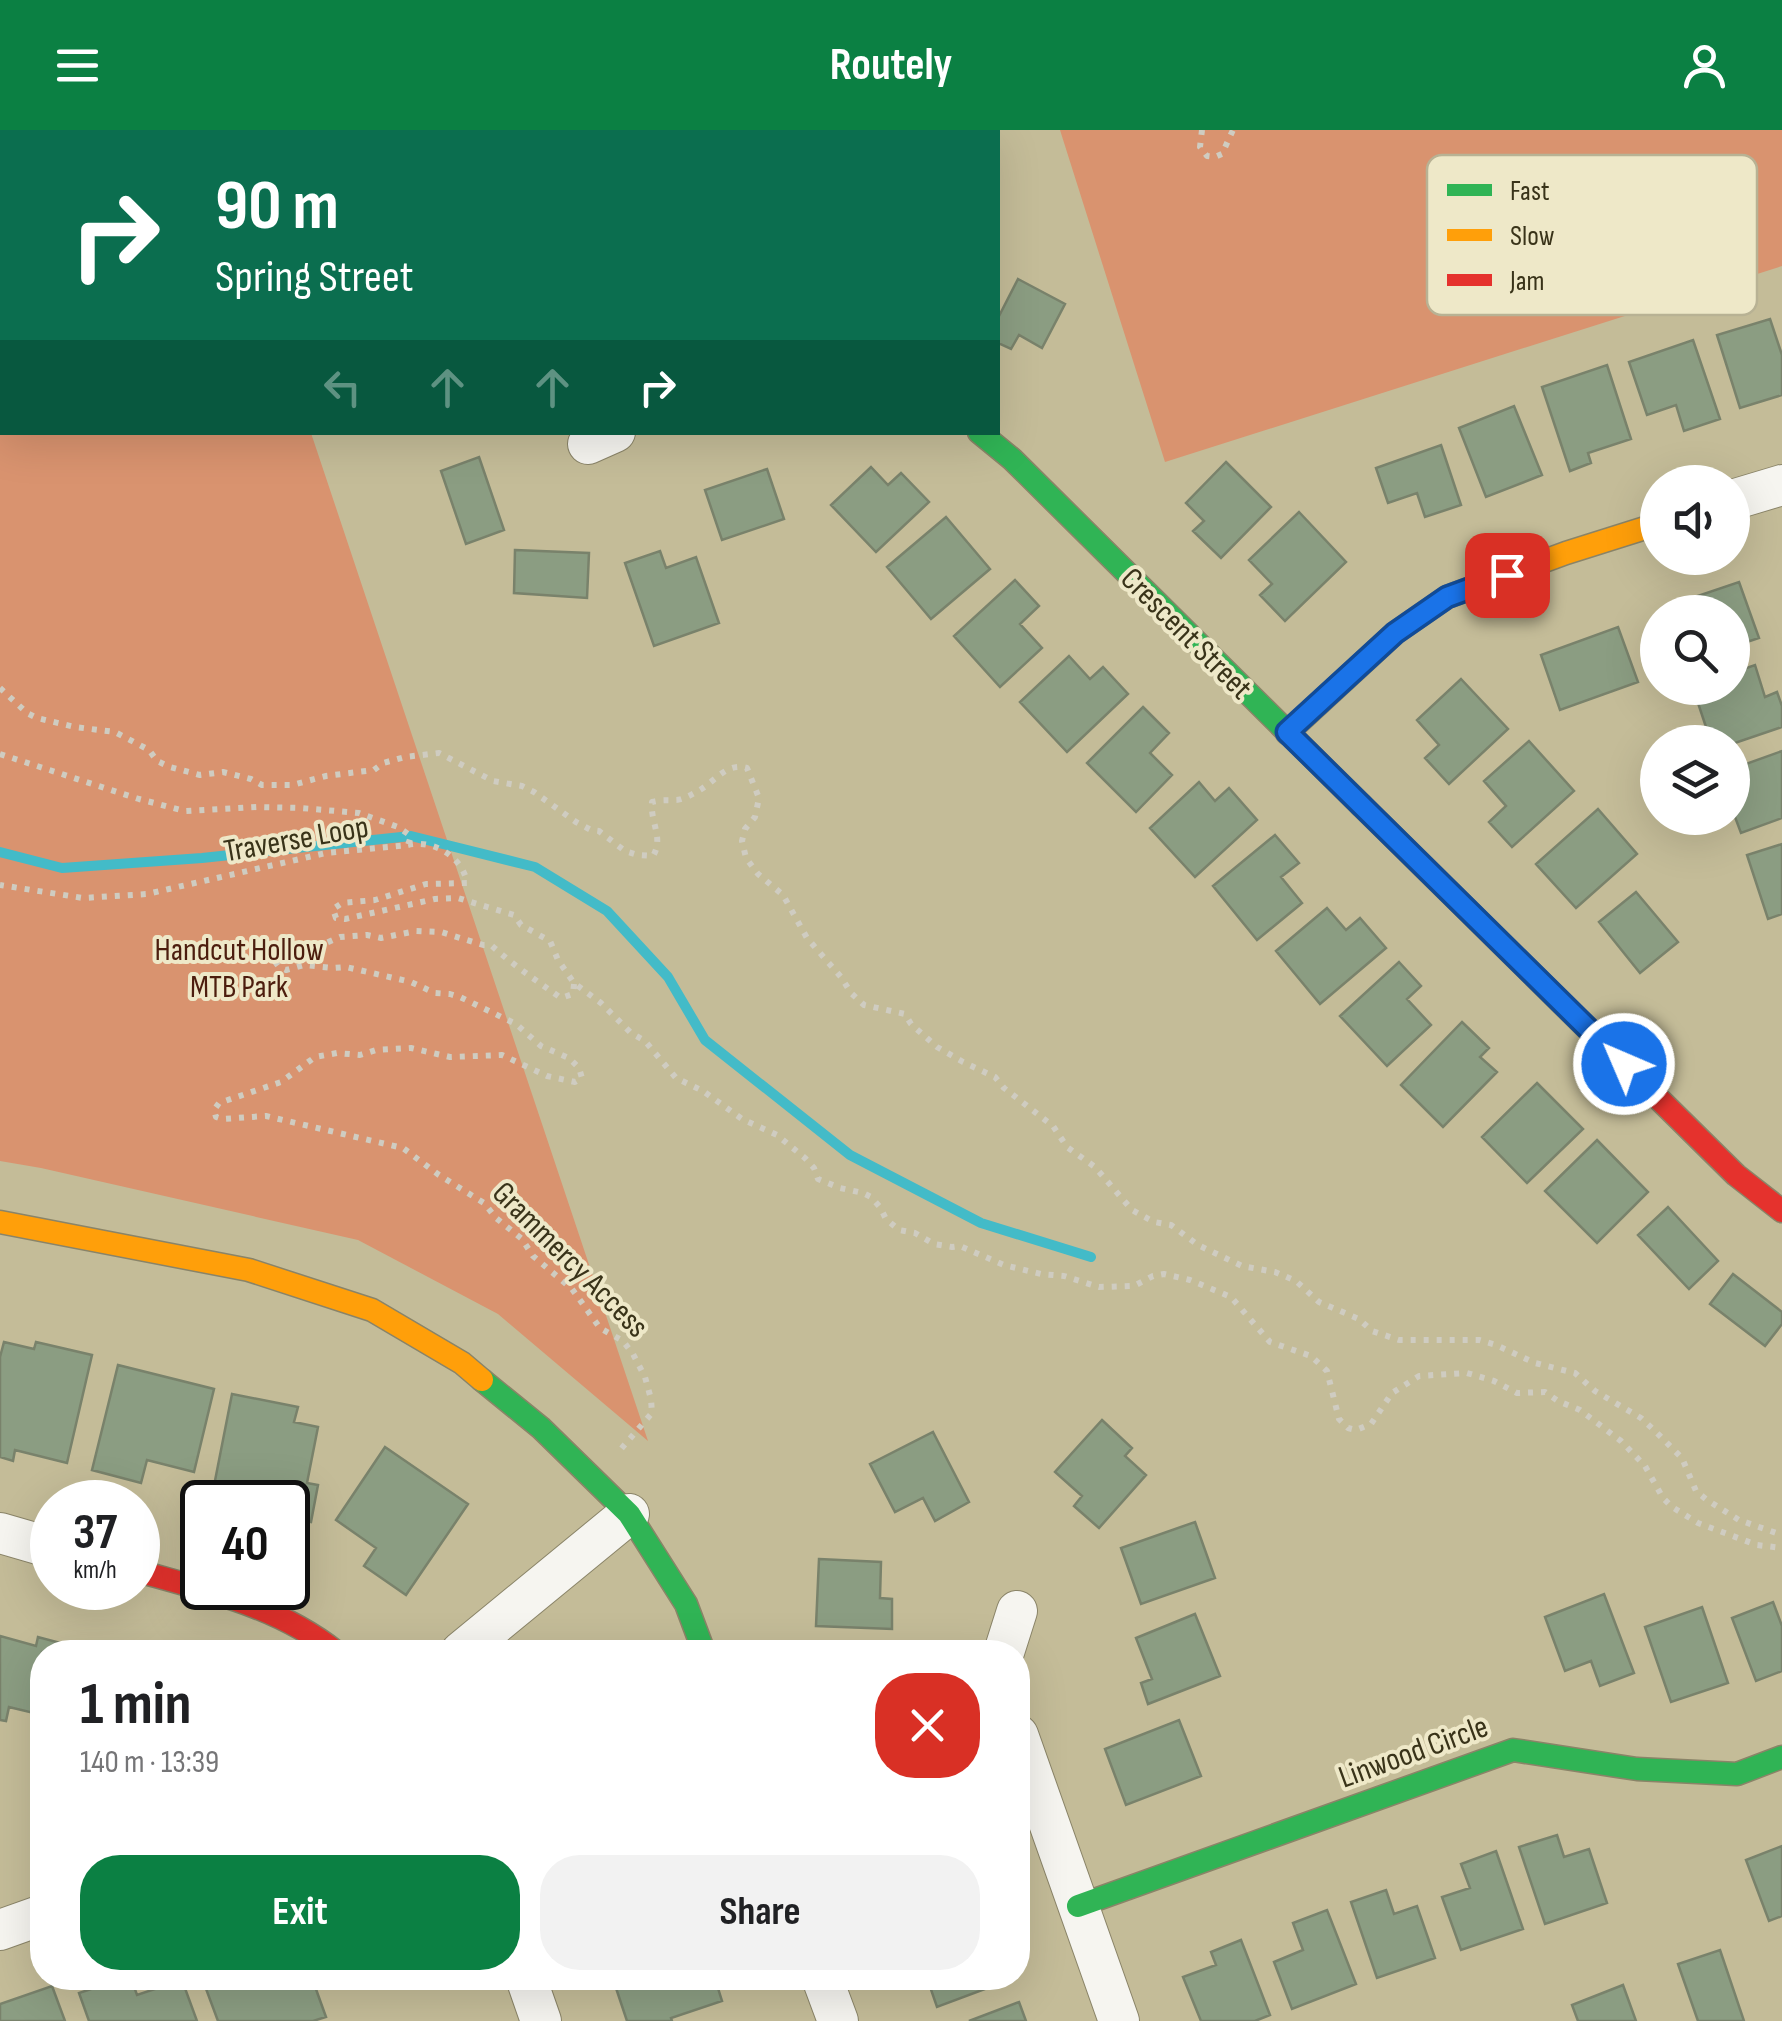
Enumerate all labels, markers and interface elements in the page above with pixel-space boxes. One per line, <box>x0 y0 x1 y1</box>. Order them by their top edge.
icon: menu <box>50 38 105 93</box>
text: Routely <box>830 38 952 93</box>
icon: person <box>1677 38 1732 93</box>
legend <box>1427 155 1757 315</box>
text: 90 m <box>215 165 339 249</box>
icon: right <box>50 170 180 300</box>
text: Fast <box>1510 175 1549 208</box>
text: Slow <box>1510 220 1555 253</box>
text: Spring Street <box>215 250 414 305</box>
text: Jam <box>1509 265 1545 298</box>
icon: left <box>315 360 370 415</box>
icon: ahead <box>420 360 475 415</box>
icon: ahead <box>525 360 580 415</box>
icon: right <box>630 360 685 415</box>
map controls <box>1640 465 1750 835</box>
button: sound <box>1640 465 1750 575</box>
pin <box>1465 533 1550 618</box>
icon: arrive <box>1480 548 1535 603</box>
street label: Crescent Street <box>1112 560 1260 708</box>
button: search <box>1640 595 1750 705</box>
button: layers <box>1640 725 1750 835</box>
street label: Traverse Loop <box>221 808 371 871</box>
park label: Handcut Hollow MTB Park <box>154 931 324 1007</box>
position arrow <box>1572 1012 1676 1116</box>
street label: Grammercy Access <box>484 1174 656 1346</box>
speed limit sign: 40 <box>180 1480 310 1610</box>
text: 37 <box>73 1503 117 1563</box>
text: km/h <box>73 1555 117 1586</box>
text: 1 min <box>80 1669 192 1741</box>
button: close <box>875 1673 980 1778</box>
street label: Linwood Circle <box>1334 1707 1494 1797</box>
text: 140 m · 13:39 <box>80 1743 219 1782</box>
button: Exit <box>80 1855 520 1970</box>
button: Share <box>540 1855 980 1970</box>

